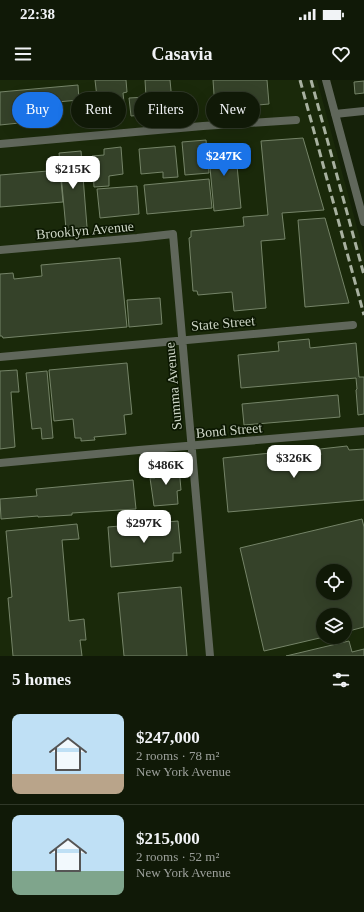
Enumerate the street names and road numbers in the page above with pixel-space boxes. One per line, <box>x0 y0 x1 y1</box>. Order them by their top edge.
street label: Brooklyn Avenue <box>36 219 135 242</box>
street label: State Street <box>190 313 256 334</box>
street label: Summa Avenue <box>162 341 185 430</box>
street label: Bond Street <box>195 420 263 441</box>

